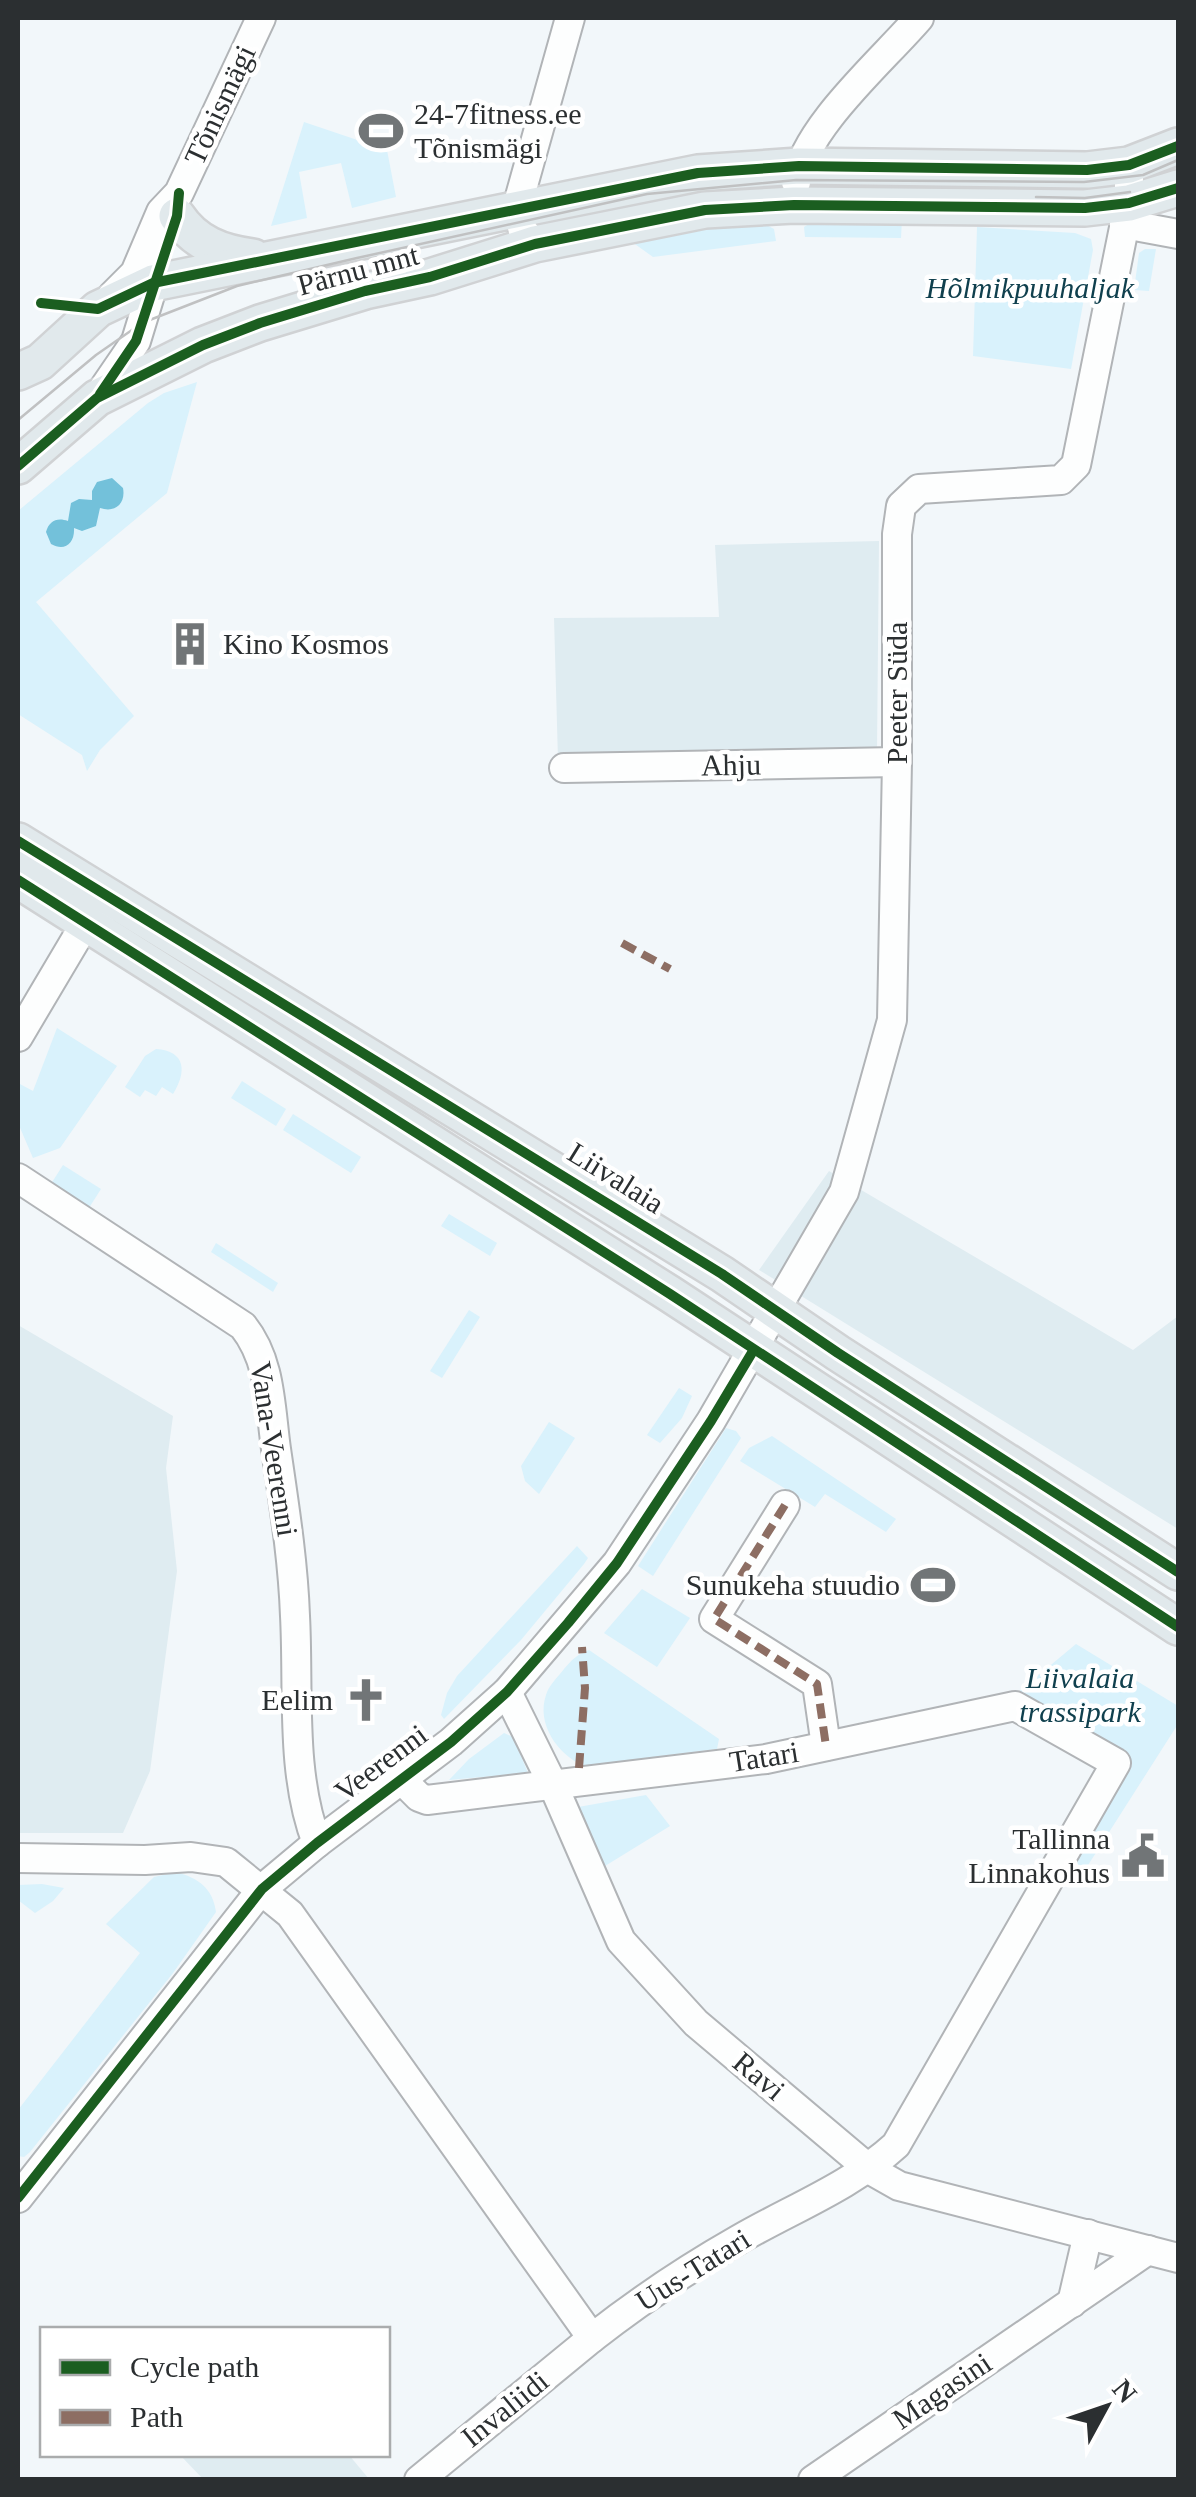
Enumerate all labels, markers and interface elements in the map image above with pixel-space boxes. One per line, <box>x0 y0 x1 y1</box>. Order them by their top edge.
street label: Tõnismägi <box>177 40 262 170</box>
place label: 24-7fitness.ee Tõnismägi <box>414 97 581 164</box>
sports icon: 24-7fitness.ee Tõnismägi <box>357 107 405 155</box>
street label: Pärnu mnt <box>294 237 423 302</box>
park label: Hõlmikpuuhaljak <box>925 271 1135 304</box>
building icon: Kino Kosmos <box>166 620 214 668</box>
street label: Peeter Süda <box>880 622 913 764</box>
place label: Kino Kosmos <box>223 627 389 660</box>
street label: Ahju <box>701 747 761 782</box>
street label: Liivalaia <box>562 1135 670 1220</box>
street label: Vana-Veerenni <box>244 1359 305 1539</box>
sports icon: Sunukeha stuudio <box>909 1561 957 1609</box>
place label: Sunukeha stuudio <box>686 1568 900 1601</box>
park label: Liivalaia trassipark <box>1019 1661 1142 1728</box>
church icon: Eelim <box>342 1676 390 1724</box>
place label: Eelim <box>261 1683 333 1716</box>
street label: Veerenni <box>328 1717 433 1808</box>
street label: Tatari <box>727 1735 801 1778</box>
place label: Tallinna Linnakohus <box>968 1822 1110 1889</box>
public building icon: Tallinna Linnakohus <box>1119 1832 1167 1880</box>
street label: Ravi <box>727 2045 792 2106</box>
street label: Uus-Tatari <box>630 2222 756 2317</box>
legend <box>40 2327 390 2457</box>
street label: Magasini <box>886 2346 997 2435</box>
text: Cycle path <box>130 2350 259 2383</box>
north arrow <box>1056 2357 1156 2457</box>
street label: Invaliidi <box>455 2364 555 2453</box>
text: N <box>1106 2374 1143 2409</box>
text: Path <box>130 2400 183 2433</box>

